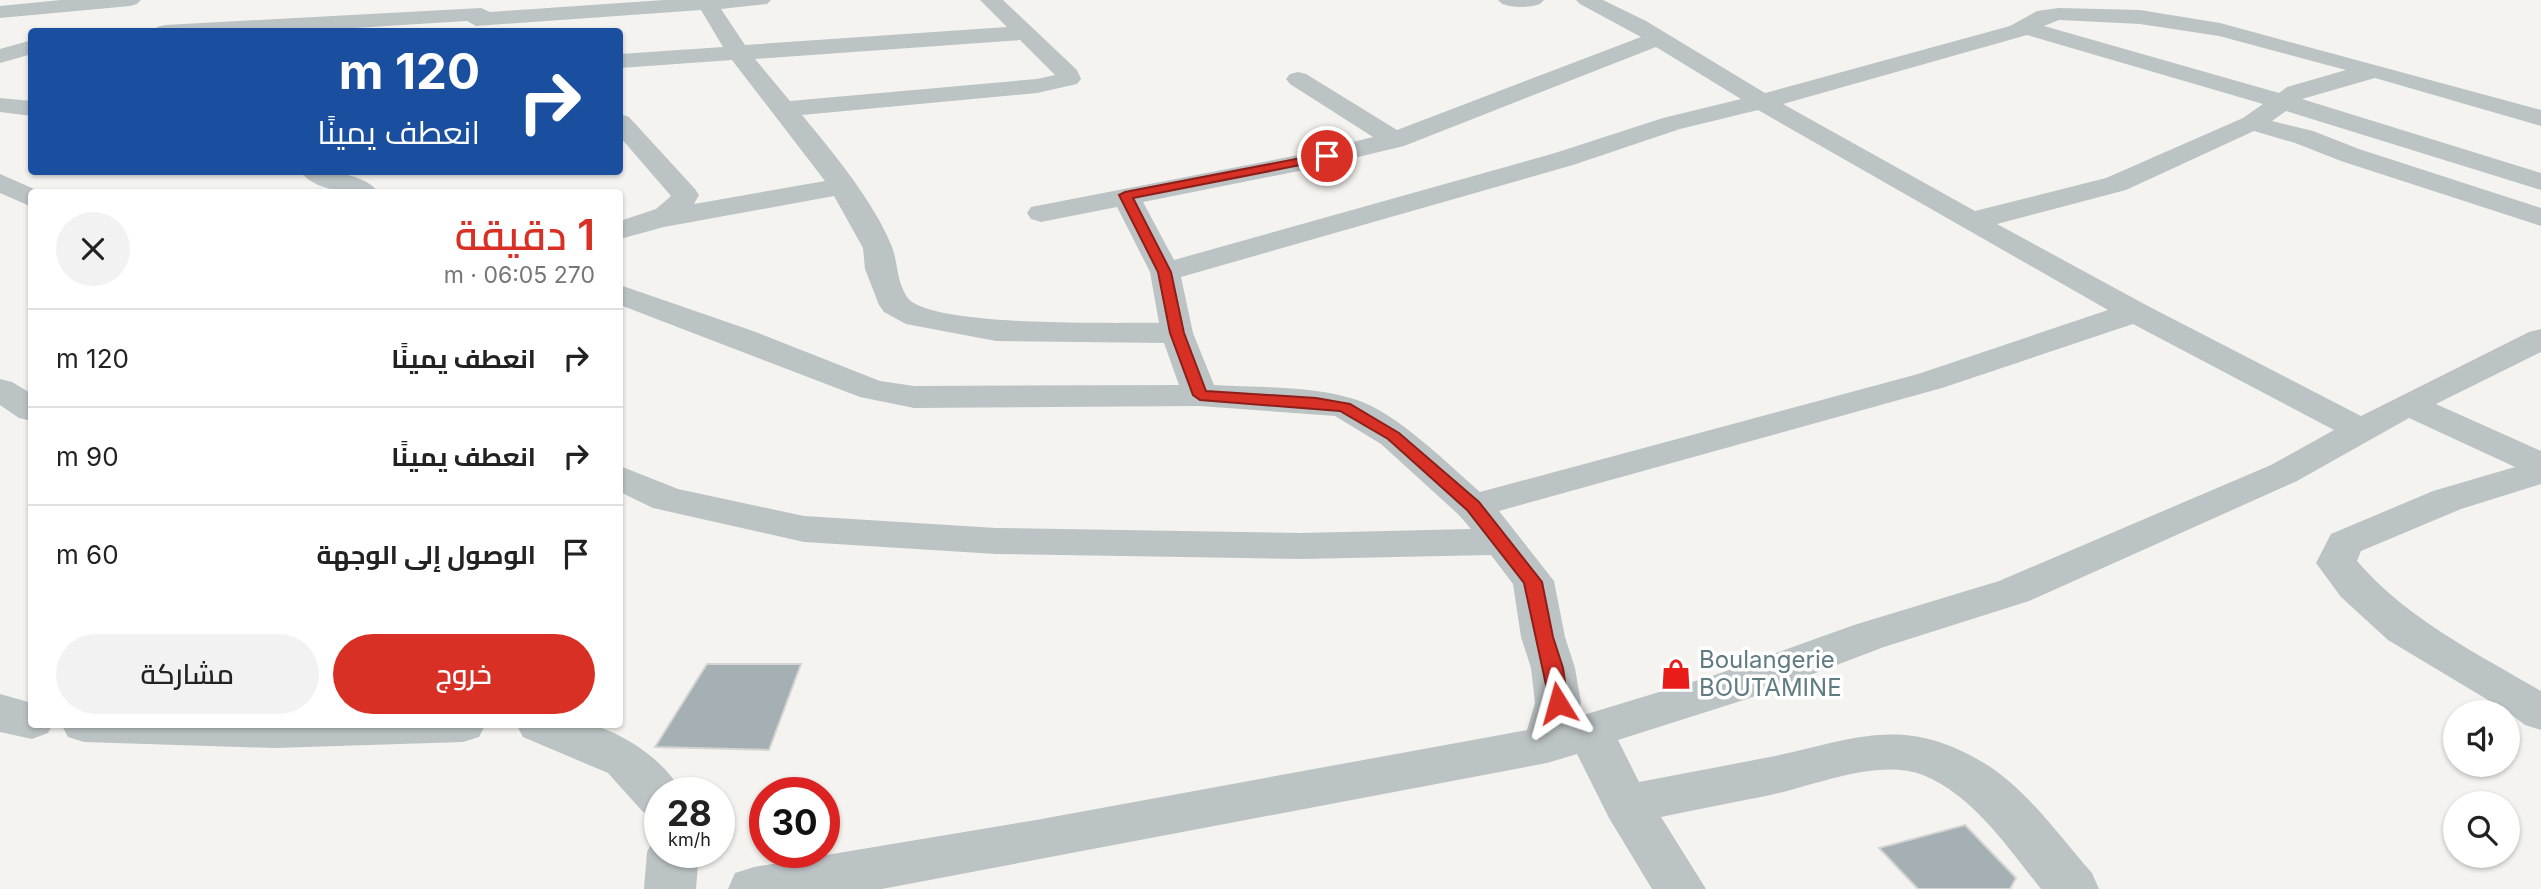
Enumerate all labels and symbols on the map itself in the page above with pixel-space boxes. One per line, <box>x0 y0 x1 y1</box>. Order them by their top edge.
pin <box>1297 126 1357 186</box>
place label: Boulangerie BOUTAMINE <box>1699 645 1842 702</box>
shop icon: Boulangerie BOUTAMINE <box>1659 657 1693 691</box>
position arrow <box>1521 666 1595 740</box>
speed limit sign: 30 <box>749 777 840 868</box>

